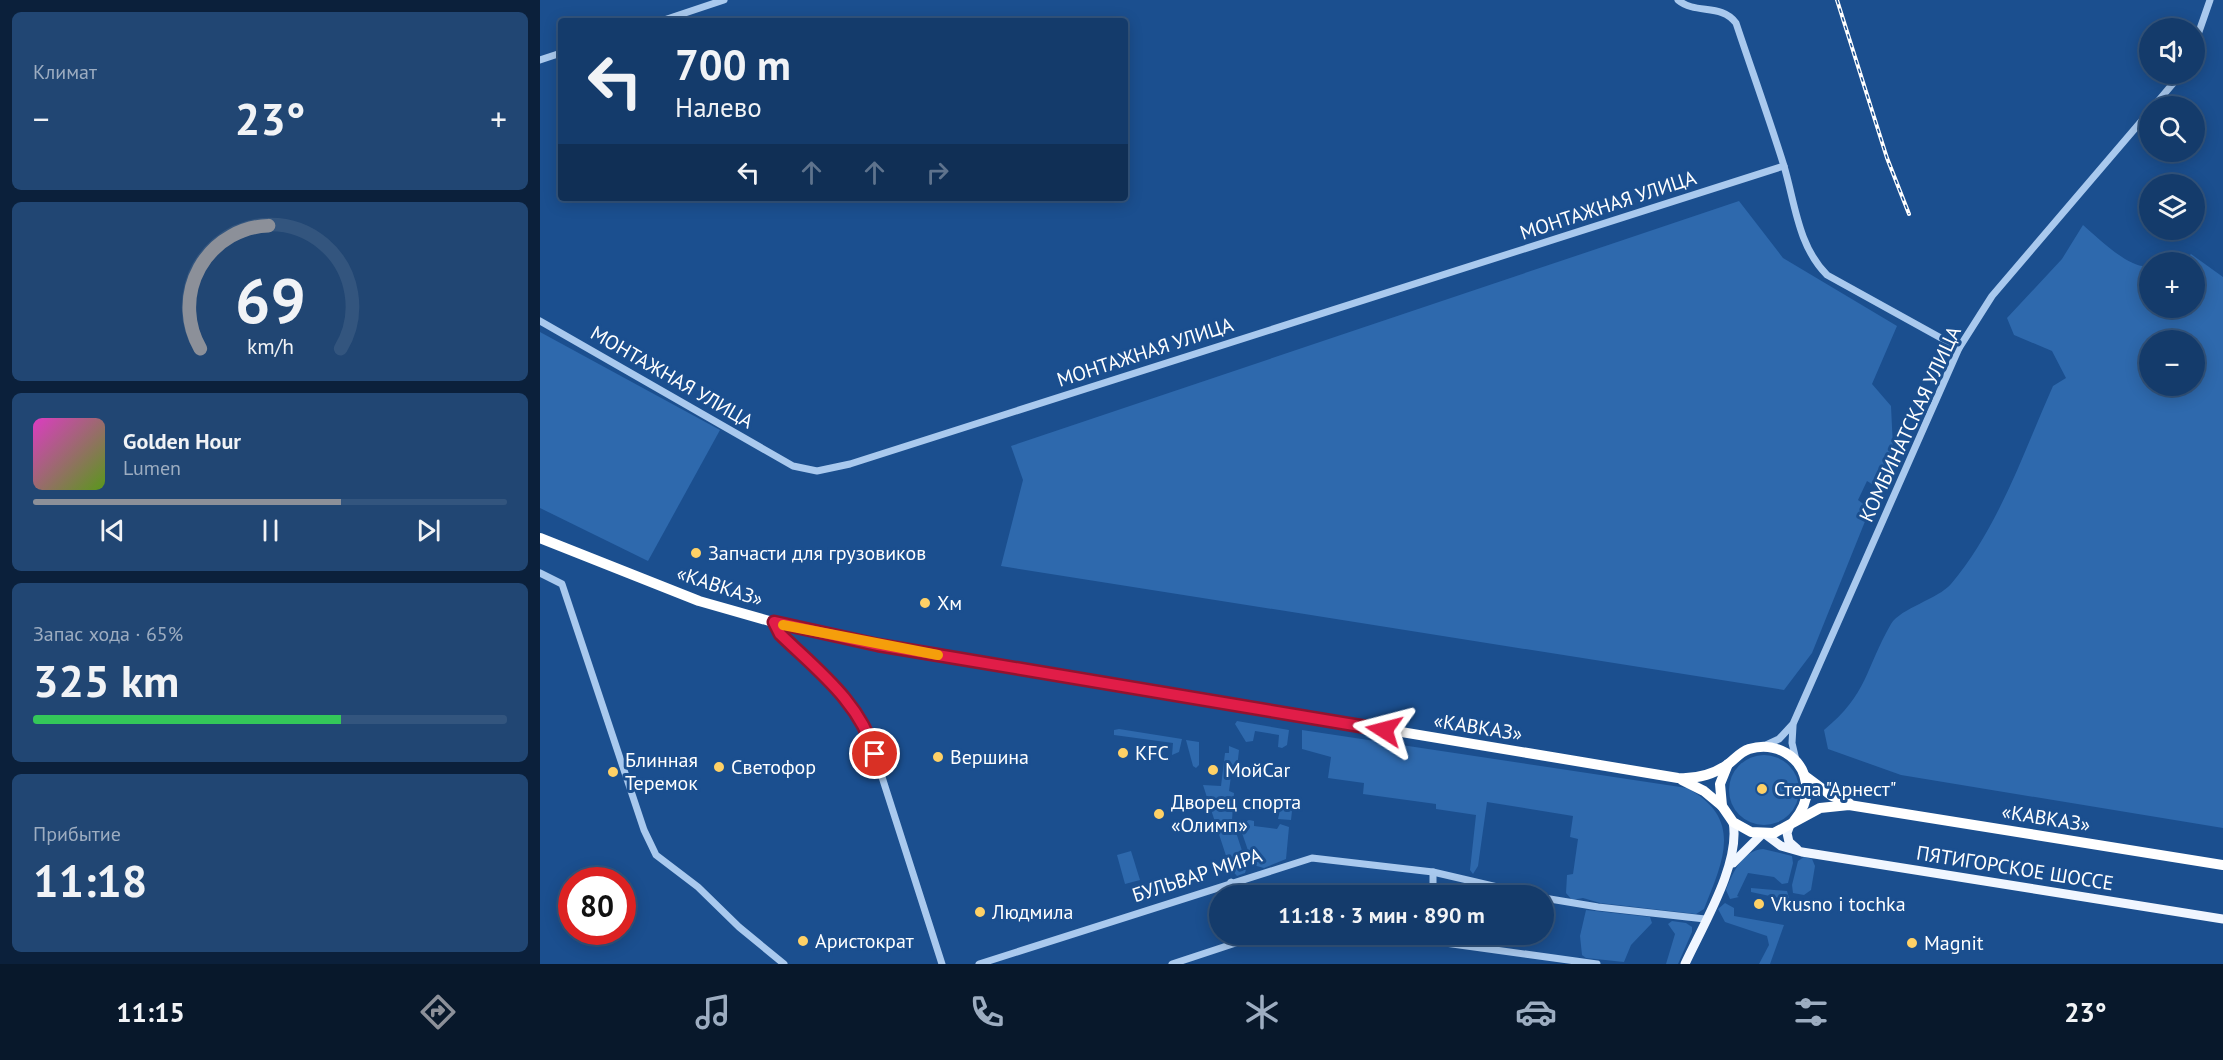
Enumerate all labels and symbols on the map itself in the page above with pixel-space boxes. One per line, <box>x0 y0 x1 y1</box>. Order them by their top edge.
street label: МОНТАЖНАЯ УЛИЦА <box>1517 164 1700 246</box>
street label: МОНТАЖНАЯ УЛИЦА <box>1054 311 1237 393</box>
street label: МОНТАЖНАЯ УЛИЦА <box>586 320 758 434</box>
street label: КОМБИНАТСКАЯ УЛИЦА <box>1853 322 1967 526</box>
place label: Запчасти для грузовиков <box>708 540 926 566</box>
marker: Запчасти для грузовиков <box>689 546 703 560</box>
street label: «КАВКАЗ» <box>673 560 767 612</box>
place label: Хм <box>937 590 962 616</box>
marker: Хм <box>918 596 932 610</box>
position arrow <box>1352 698 1416 762</box>
street label: «КАВКАЗ» <box>1432 707 1524 747</box>
pin <box>849 728 900 779</box>
place label: KFC <box>1135 740 1169 766</box>
place label: Вершина <box>950 744 1029 770</box>
marker: KFC <box>1116 746 1130 760</box>
place label: Блинная Теремок <box>625 747 698 796</box>
marker: Вершина <box>931 750 945 764</box>
place label: Светофор <box>731 754 816 780</box>
place label: МойCar <box>1225 757 1290 783</box>
marker: Светофор <box>712 760 726 774</box>
marker: МойCar <box>1206 763 1220 777</box>
marker: Блинная Теремок <box>606 765 620 779</box>
place label: Стела "Арнест" <box>1774 776 1896 802</box>
marker: Стела "Арнест" <box>1755 782 1769 796</box>
place label: Дворец спорта «Олимп» <box>1171 789 1301 838</box>
street label: «КАВКАЗ» <box>2000 798 2092 838</box>
marker: Дворец спорта «Олимп» <box>1152 807 1166 821</box>
street label: ПЯТИГОРСКОЕ ШОССЕ <box>1914 840 2116 896</box>
street label: БУЛЬВАР МИРА <box>1129 842 1266 908</box>
speed limit sign: 80 <box>558 867 636 945</box>
place label: Vkusno i tochka <box>1770 891 1906 917</box>
marker: Vkusno i tochka <box>1752 897 1766 911</box>
place label: Людмила <box>991 899 1073 925</box>
marker: Людмила <box>973 905 987 919</box>
place label: Аристократ <box>815 928 914 954</box>
place label: Magnit <box>1924 930 1984 956</box>
marker: Аристократ <box>796 934 810 948</box>
marker: Magnit <box>1905 936 1919 950</box>

